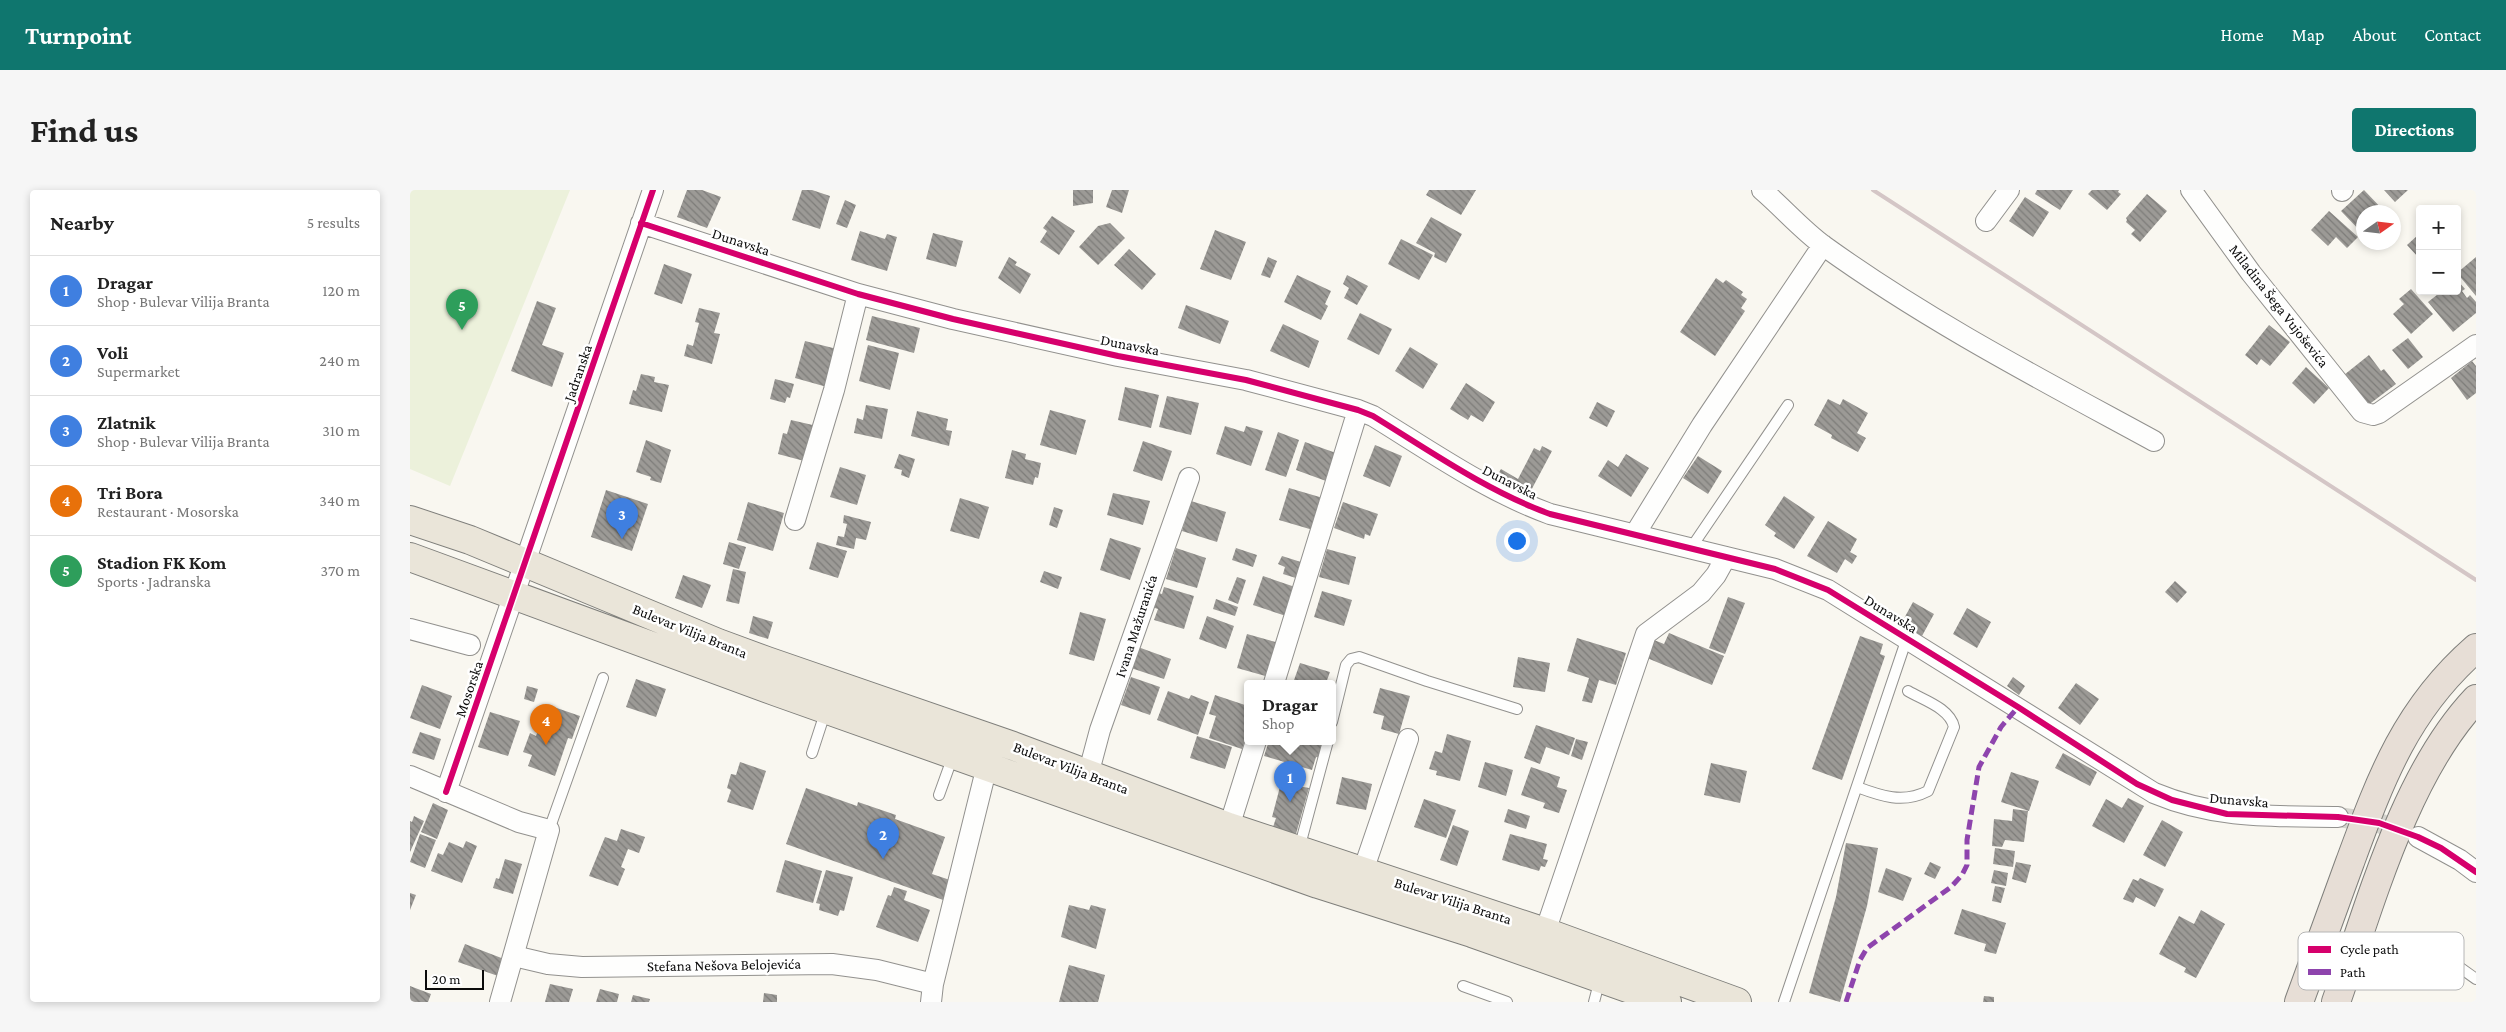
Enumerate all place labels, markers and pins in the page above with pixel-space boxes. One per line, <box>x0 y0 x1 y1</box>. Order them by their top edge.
pin: 5 <box>446 289 478 330</box>
pin: 3 <box>606 498 638 539</box>
pin: 4 <box>530 704 562 745</box>
pin: 1 <box>1274 761 1306 802</box>
pin: 2 <box>867 818 899 859</box>

